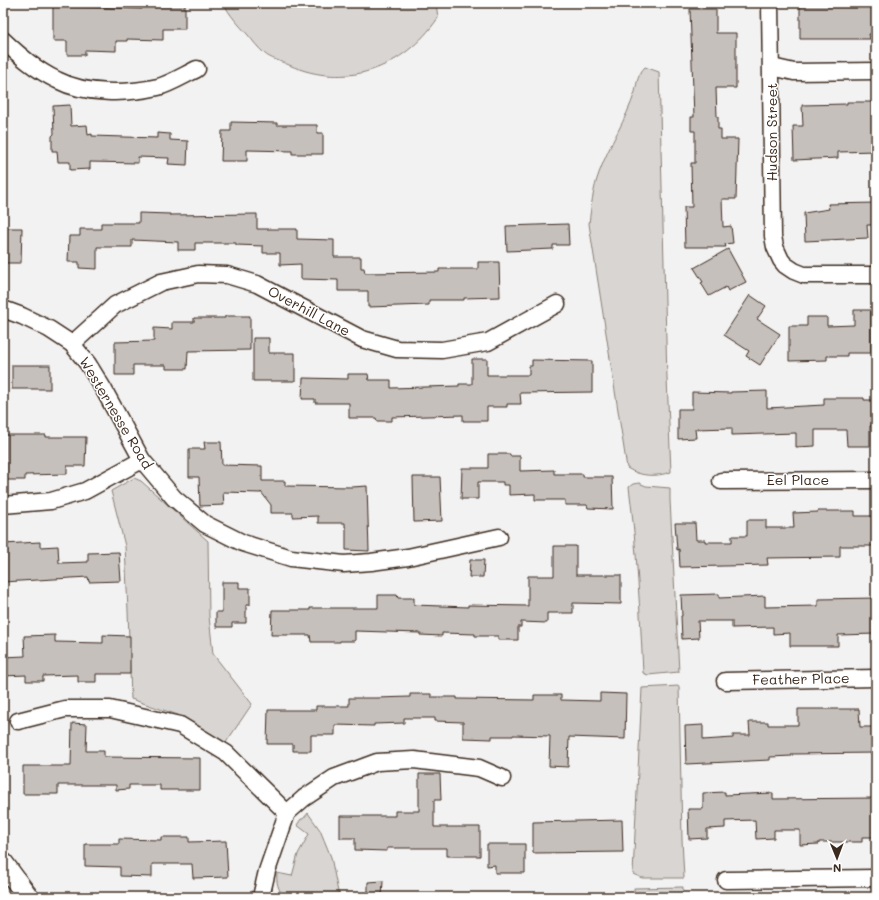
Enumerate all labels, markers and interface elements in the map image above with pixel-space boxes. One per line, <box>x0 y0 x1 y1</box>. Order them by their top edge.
street label: Hudson Street <box>762 83 781 181</box>
street label: Overhill Lane <box>265 281 354 340</box>
street label: Westernesse Road <box>75 353 158 472</box>
street label: Eel Place <box>767 470 829 489</box>
street label: Feather Place <box>752 668 850 689</box>
north arrow <box>817 838 857 878</box>
text: N <box>833 861 841 876</box>

